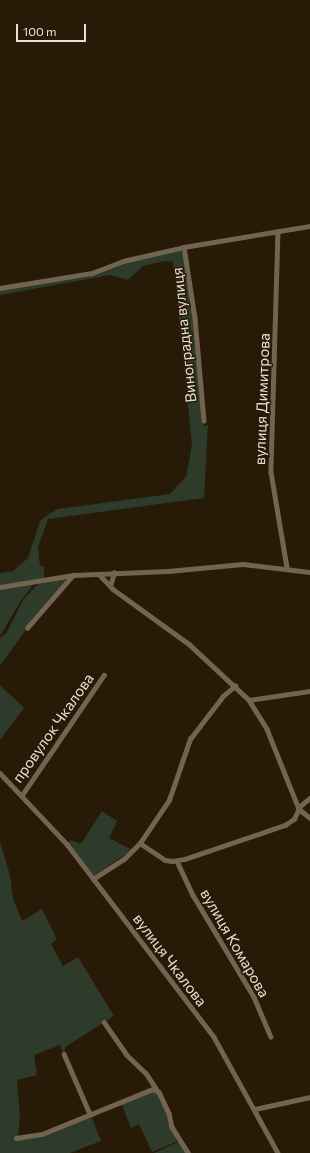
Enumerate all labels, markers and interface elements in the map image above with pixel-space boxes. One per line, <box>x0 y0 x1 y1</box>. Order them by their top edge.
scale bar <box>18 16 88 42</box>
text: 100 m <box>23 24 57 38</box>
street label: Виноградна вулиця <box>168 266 200 404</box>
street label: вулиця Димитрова <box>251 333 273 465</box>
street label: провулок Чкалова <box>9 670 97 786</box>
street label: вулиця Комарова <box>197 886 273 1000</box>
street label: вулиця Чкалова <box>129 910 211 1010</box>

